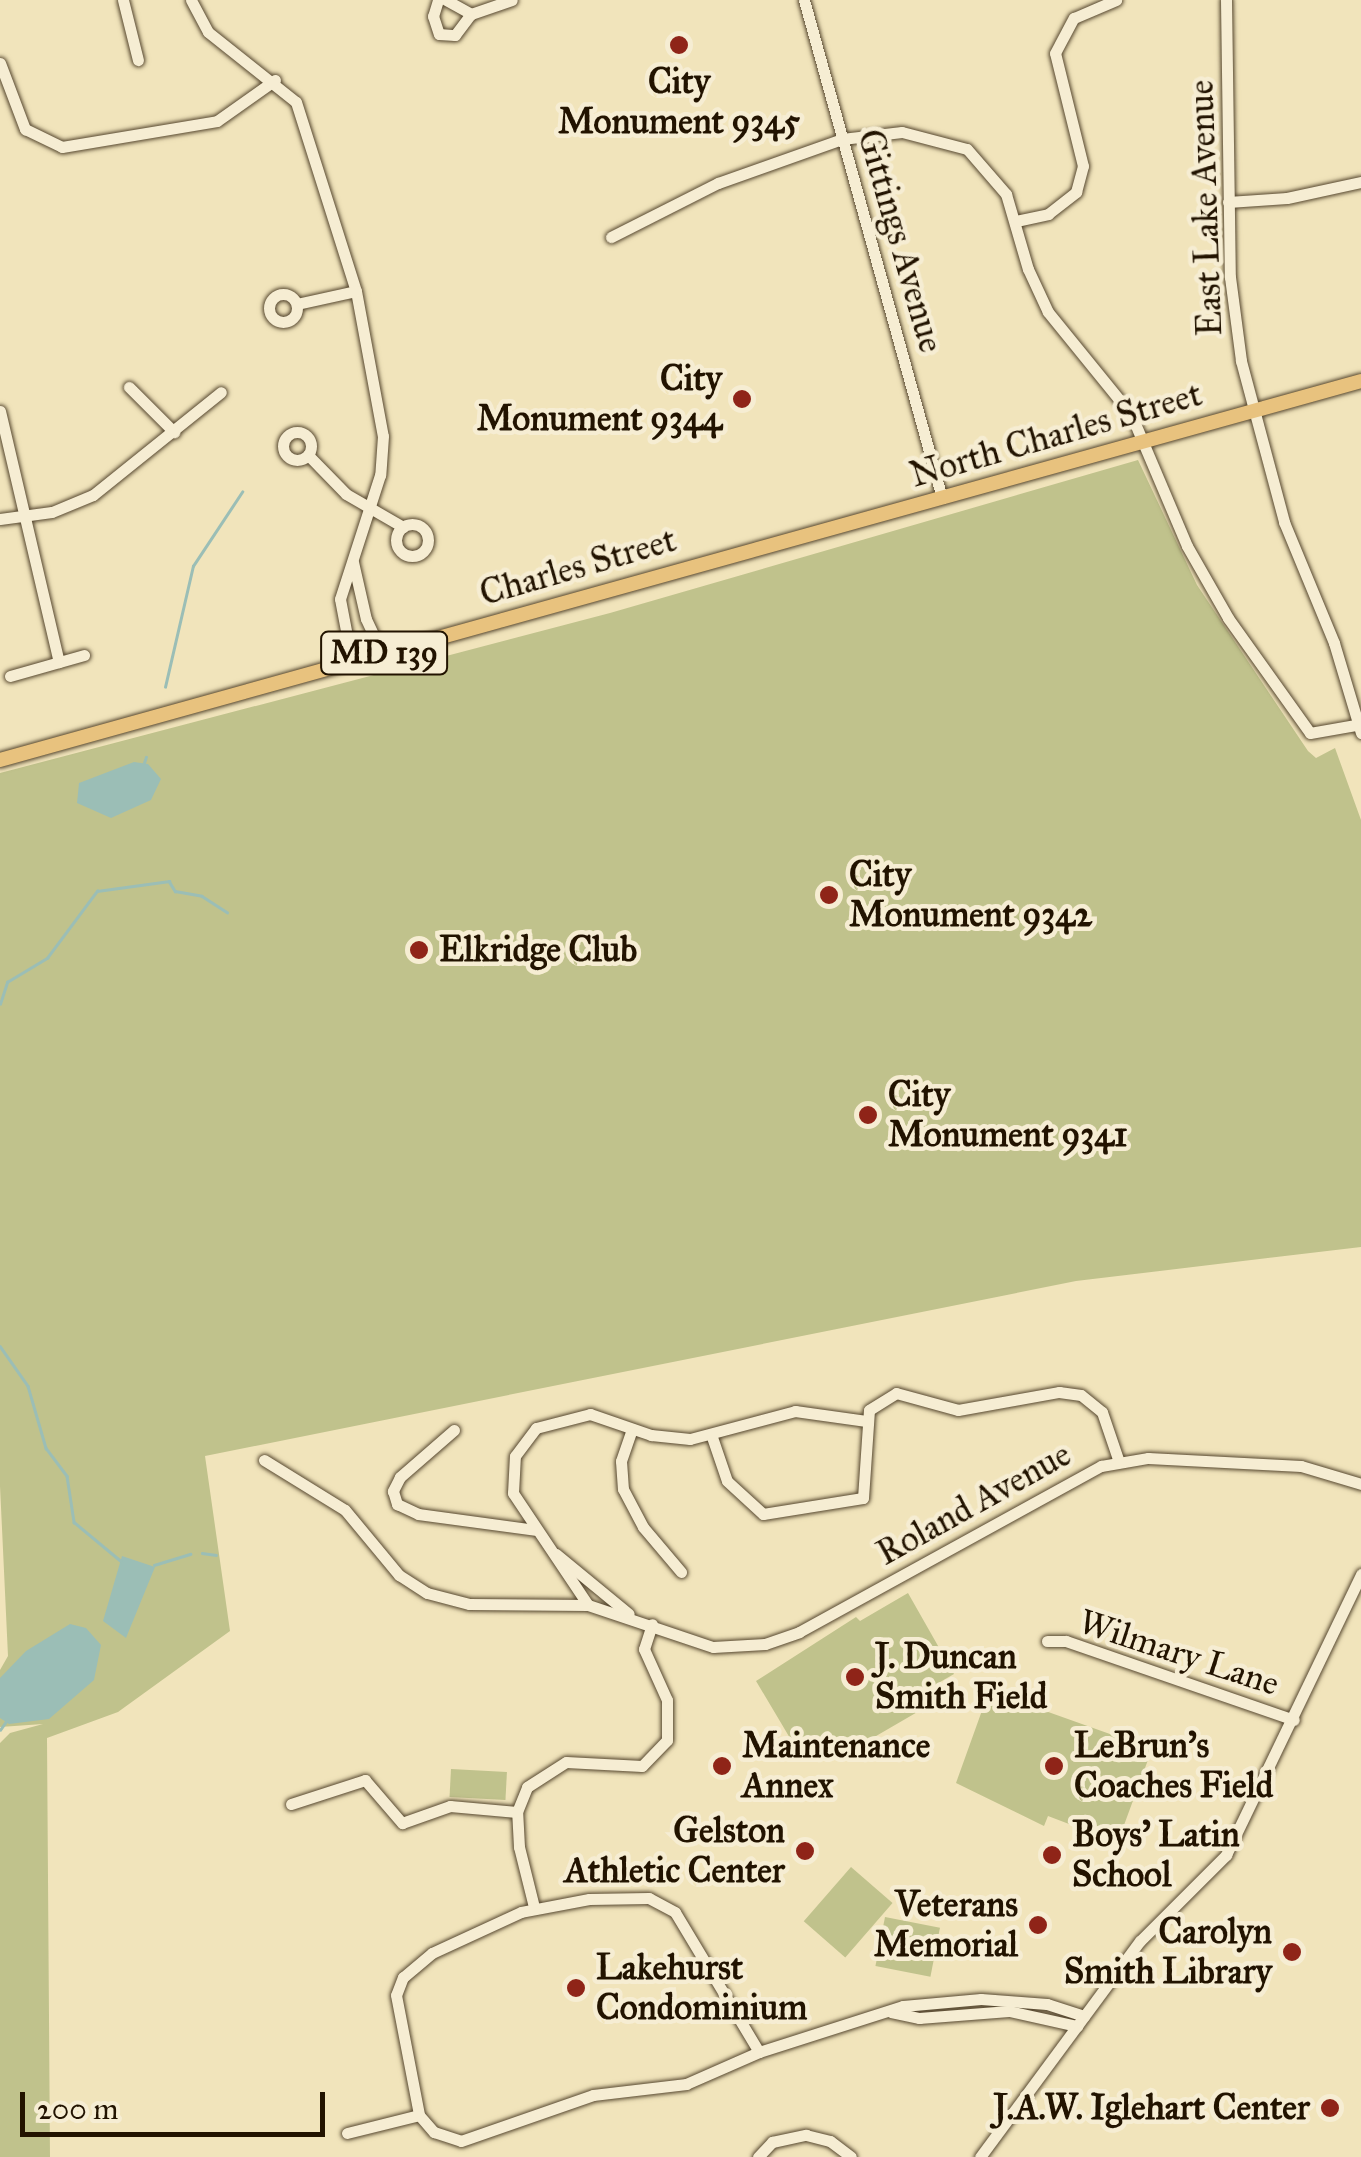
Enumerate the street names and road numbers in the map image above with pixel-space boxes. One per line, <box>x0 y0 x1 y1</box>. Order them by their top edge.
street label: East Lake Avenue <box>1181 79 1231 337</box>
street label: Gittings Avenue <box>848 125 952 357</box>
street label: North Charles Street <box>905 373 1207 497</box>
street label: Charles Street <box>475 519 681 615</box>
road number: MD 139 <box>319 626 449 680</box>
street label: Roland Avenue <box>870 1433 1078 1575</box>
street label: Wilmary Lane <box>1074 1601 1284 1705</box>

